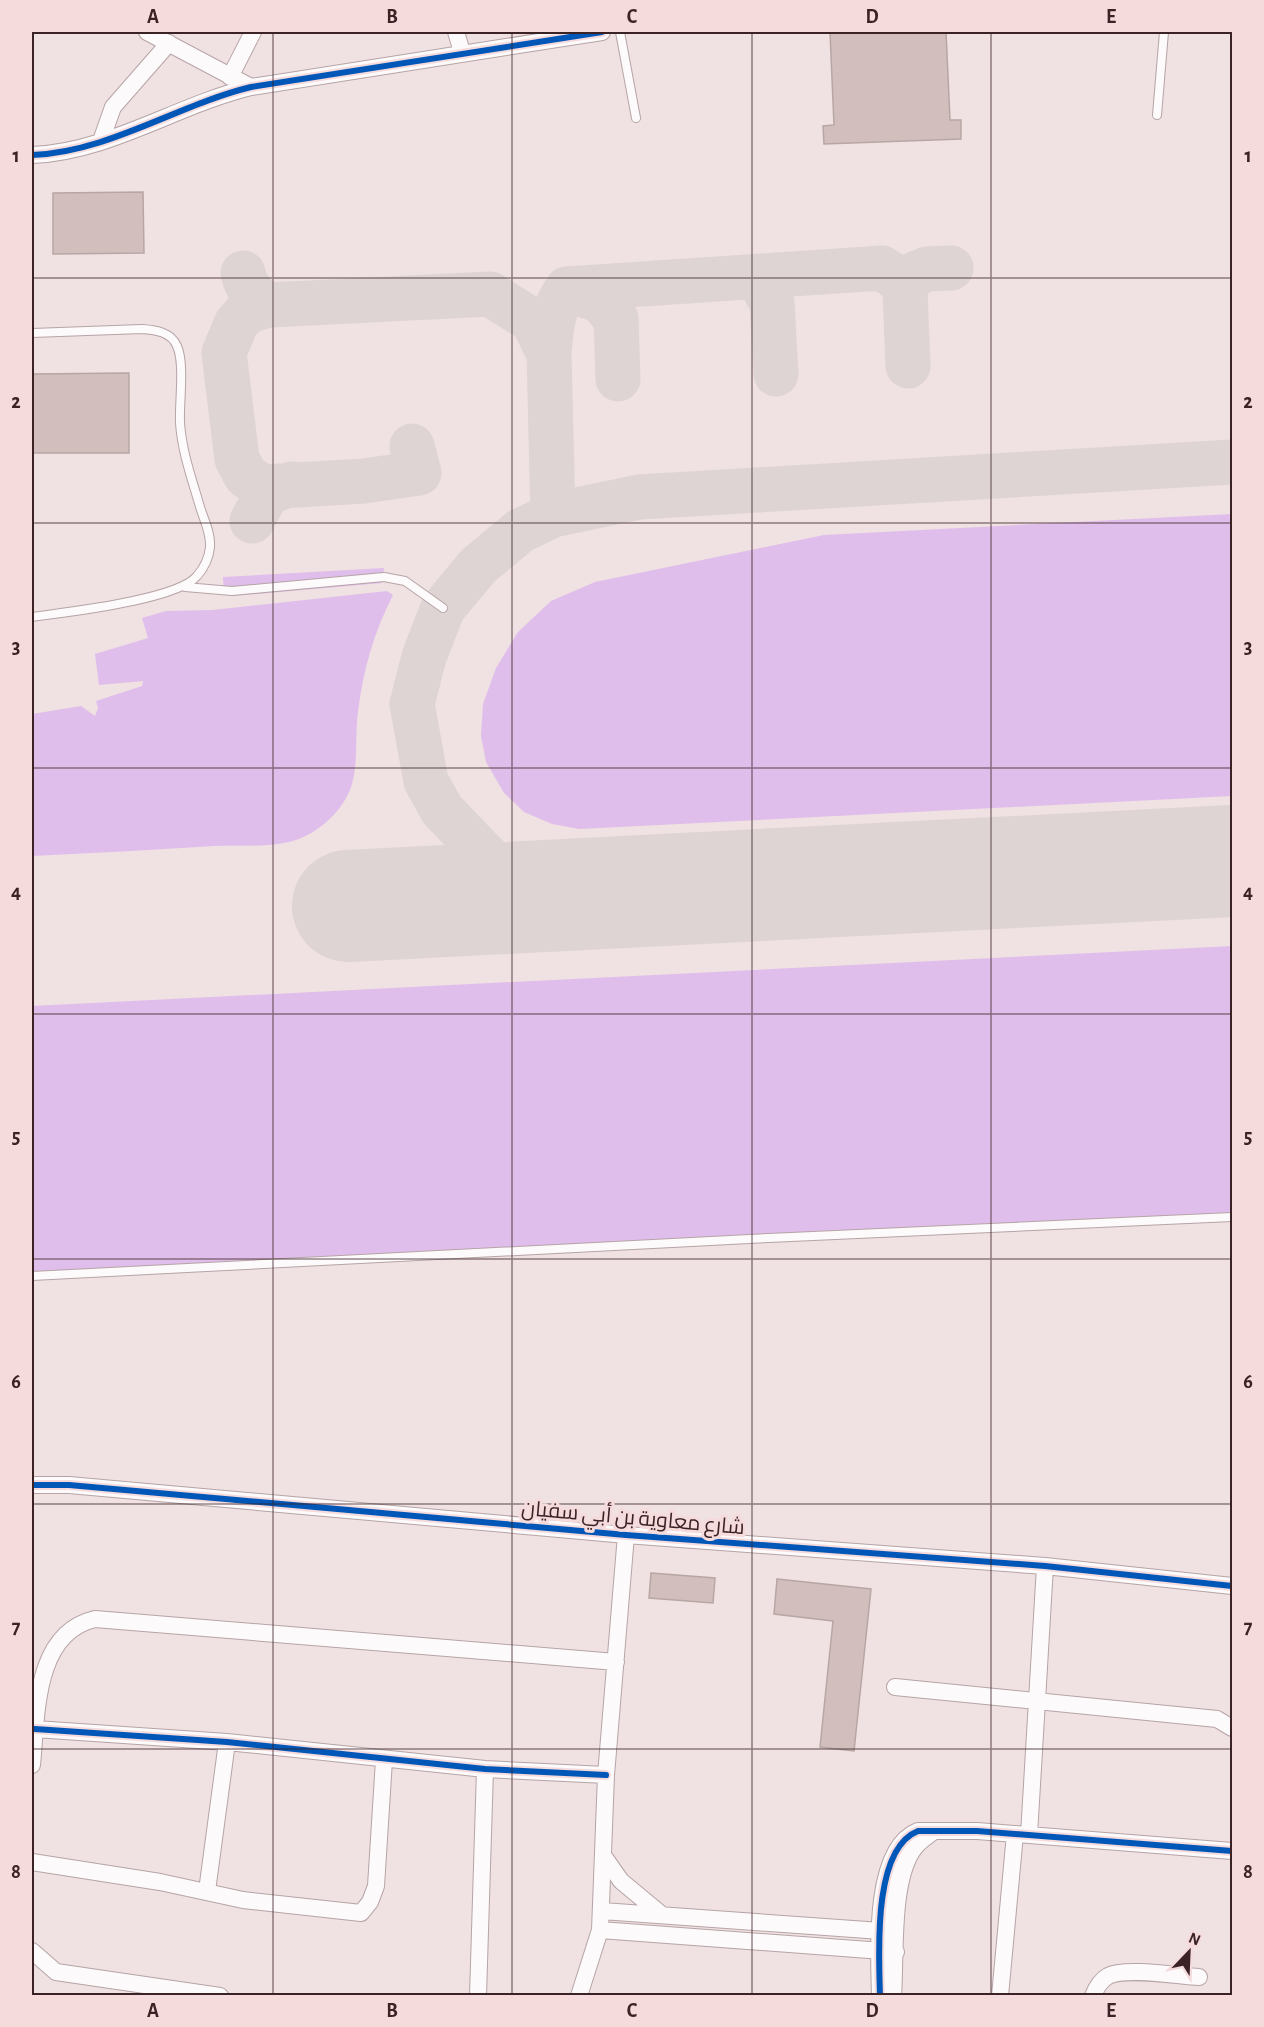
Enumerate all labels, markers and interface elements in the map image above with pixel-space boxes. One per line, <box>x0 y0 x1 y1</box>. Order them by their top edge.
text: A <box>147 7 159 27</box>
text: B <box>386 7 398 27</box>
text: C <box>627 7 638 27</box>
text: D <box>865 7 879 27</box>
text: E <box>1106 7 1116 27</box>
text: 1 <box>12 146 20 166</box>
text: 1 <box>1244 146 1252 166</box>
text: 2 <box>11 392 21 412</box>
text: 2 <box>1243 392 1253 412</box>
text: 3 <box>12 637 20 657</box>
text: 3 <box>1244 637 1252 657</box>
text: 4 <box>11 882 21 902</box>
text: 4 <box>1243 882 1253 902</box>
text: 5 <box>12 1127 20 1147</box>
text: 5 <box>1244 1127 1252 1147</box>
text: 6 <box>11 1372 21 1392</box>
text: 6 <box>1243 1372 1253 1392</box>
street label: شارع معاوية بن أبي سفيان <box>520 1495 746 1543</box>
text: 7 <box>12 1617 21 1637</box>
text: 7 <box>1244 1617 1253 1637</box>
text: 8 <box>11 1862 21 1882</box>
text: 8 <box>1243 1862 1253 1882</box>
north arrow <box>1159 1922 1219 1982</box>
text: N <box>1186 1930 1203 1949</box>
text: A <box>147 2001 159 2021</box>
text: B <box>386 2001 398 2021</box>
text: C <box>627 2001 638 2021</box>
text: D <box>865 2001 879 2021</box>
text: E <box>1106 2001 1116 2021</box>

